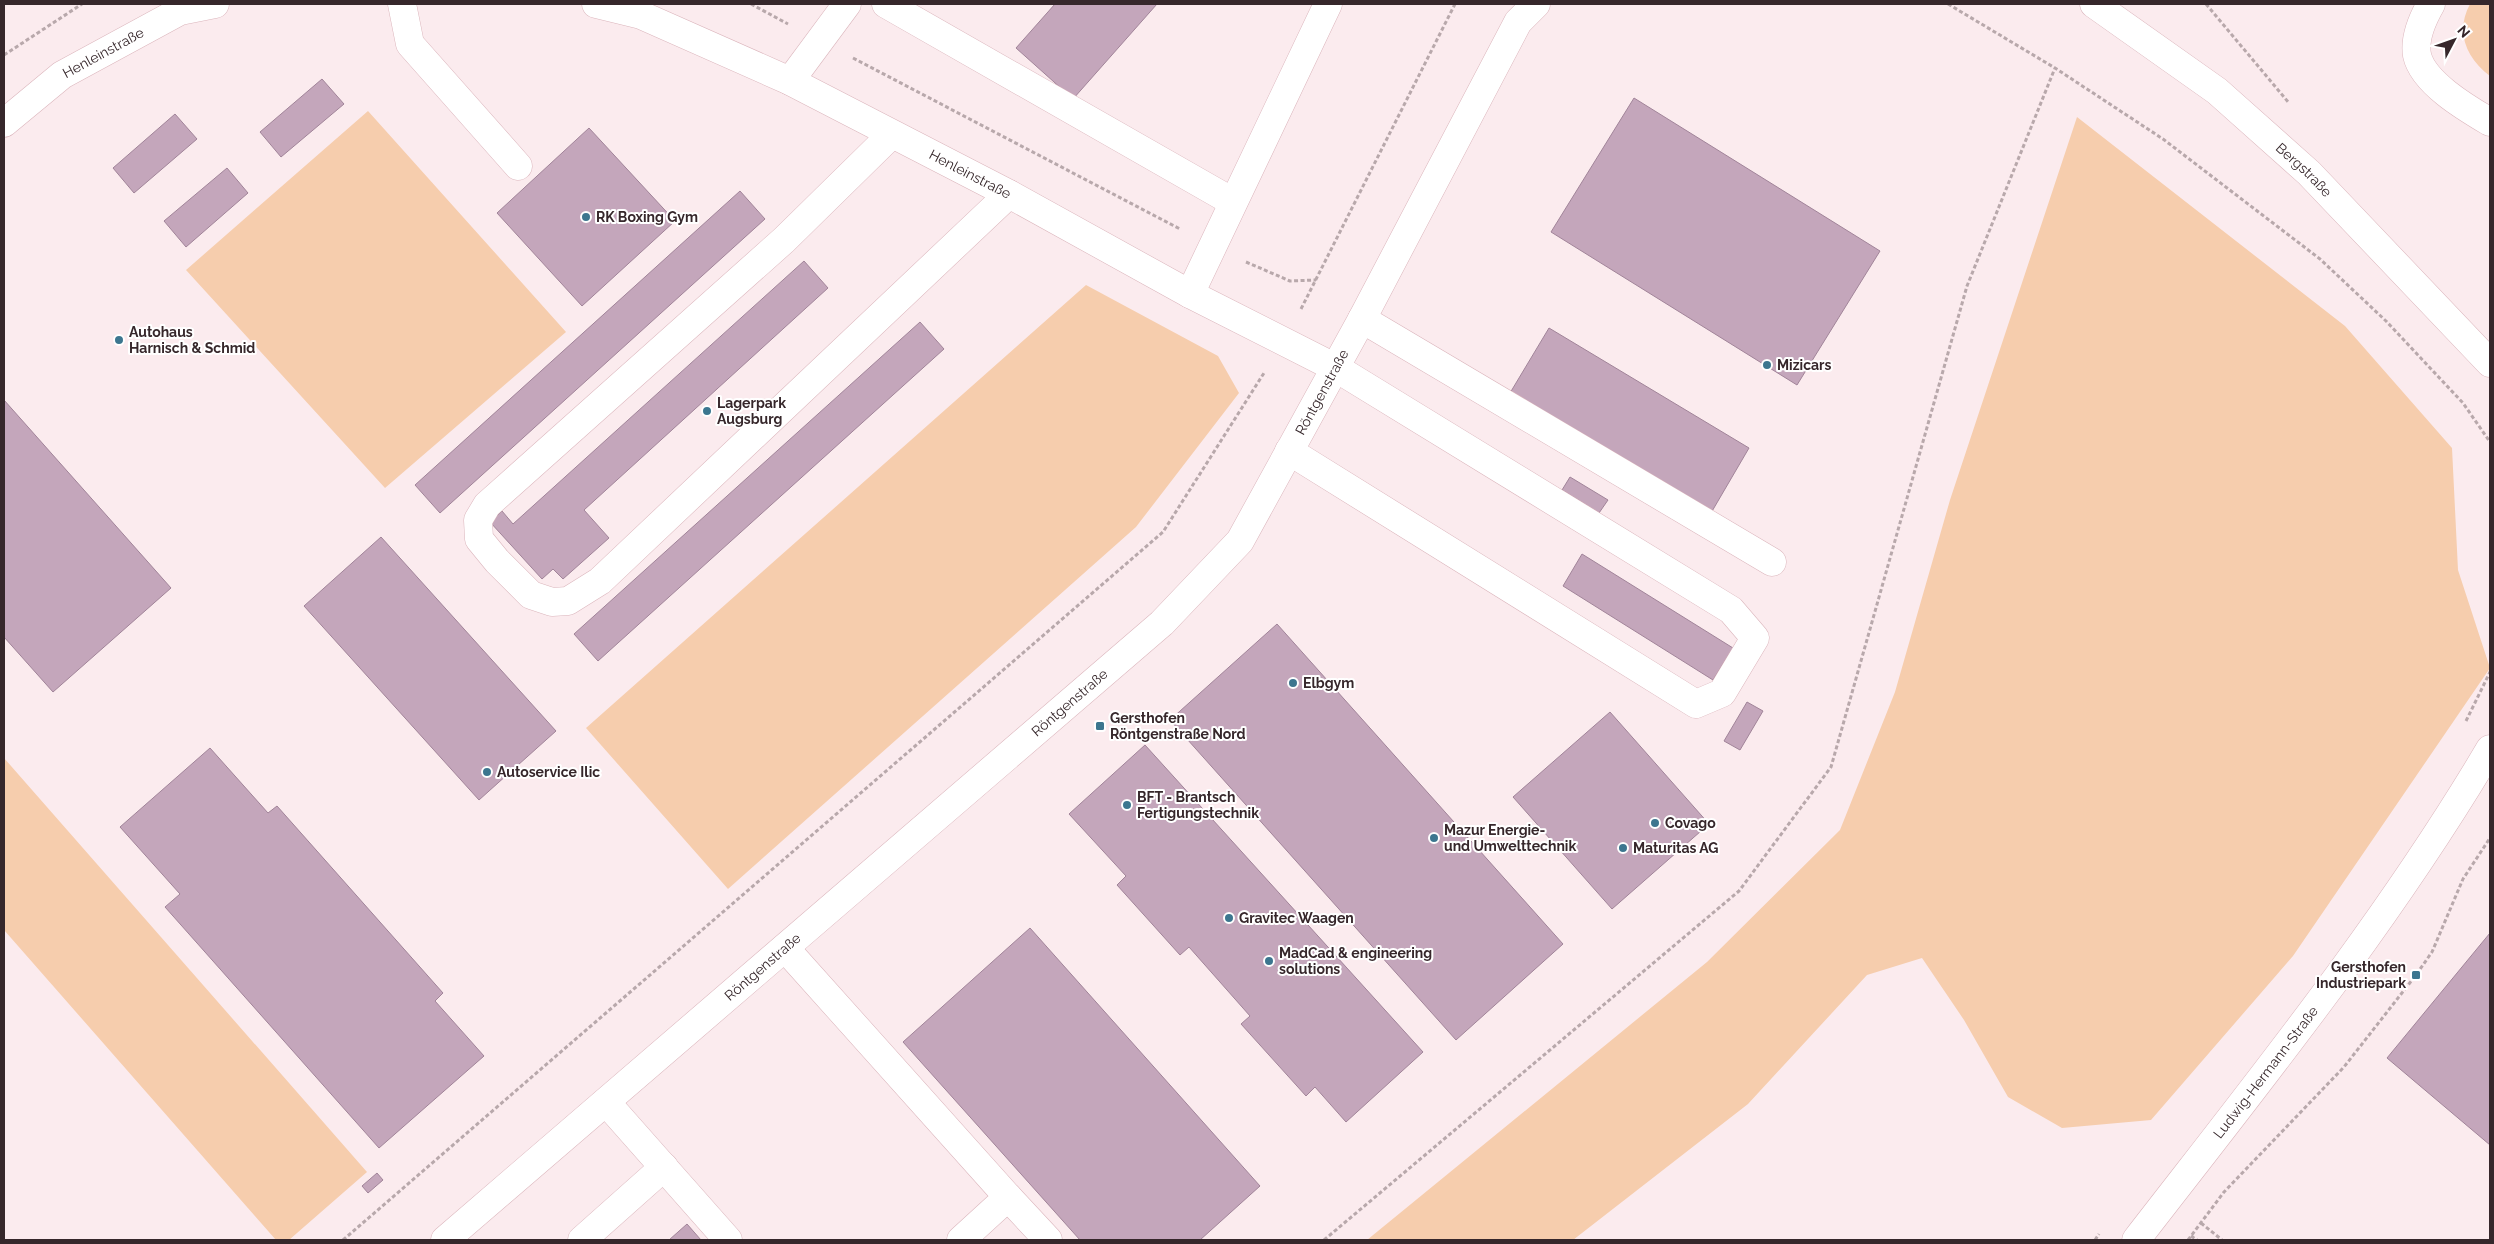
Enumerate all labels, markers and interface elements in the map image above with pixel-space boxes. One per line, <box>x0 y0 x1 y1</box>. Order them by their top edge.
north arrow <box>2429 15 2479 65</box>
text: N <box>2454 22 2473 41</box>
street label: Henleinstraße <box>60 24 146 81</box>
street label: Bergstraße <box>2273 140 2335 200</box>
street label: Henleinstraße <box>927 146 1014 202</box>
place label: RK Boxing Gym <box>596 209 698 225</box>
marker: RK Boxing Gym <box>580 211 592 223</box>
place label: Autohaus Harnisch & Schmid <box>129 324 255 356</box>
marker: Autohaus Harnisch & Schmid <box>113 334 125 346</box>
street label: Röntgenstraße <box>1292 347 1352 438</box>
place label: Mizicars <box>1777 357 1832 373</box>
marker: Mizicars <box>1761 359 1773 371</box>
place label: Lagerpark Augsburg <box>717 395 786 427</box>
marker: Lagerpark Augsburg <box>701 405 713 417</box>
street label: Röntgenstraße <box>1028 666 1111 740</box>
place label: Elbgym <box>1303 675 1354 691</box>
marker: Elbgym <box>1287 677 1299 689</box>
place label: Gersthofen Röntgenstraße Nord <box>1110 710 1246 742</box>
marker: Gersthofen Röntgenstraße Nord <box>1094 720 1106 732</box>
place label: Autoservice Ilic <box>497 764 600 780</box>
marker: Autoservice Ilic <box>481 766 493 778</box>
place label: BFT - Brantsch Fertigungstechnik <box>1137 789 1259 821</box>
marker: BFT - Brantsch Fertigungstechnik <box>1121 799 1133 811</box>
place label: Covago <box>1665 815 1716 831</box>
marker: Covago <box>1649 817 1661 829</box>
place label: Mazur Energie- und Umwelttechnik <box>1444 822 1576 854</box>
marker: Mazur Energie- und Umwelttechnik <box>1428 832 1440 844</box>
place label: Maturitas AG <box>1633 840 1718 856</box>
marker: Maturitas AG <box>1617 842 1629 854</box>
place label: Gravitec Waagen <box>1239 910 1354 926</box>
marker: Gravitec Waagen <box>1223 912 1235 924</box>
street label: Röntgenstraße <box>721 930 804 1004</box>
place label: MadCad & engineering solutions <box>1279 945 1432 977</box>
marker: MadCad & engineering solutions <box>1263 955 1275 967</box>
place label: Gersthofen Industriepark <box>2316 959 2406 991</box>
marker: Gersthofen Industriepark <box>2410 969 2422 981</box>
street label: Ludwig-Hermann-Straße <box>2210 1003 2321 1141</box>

